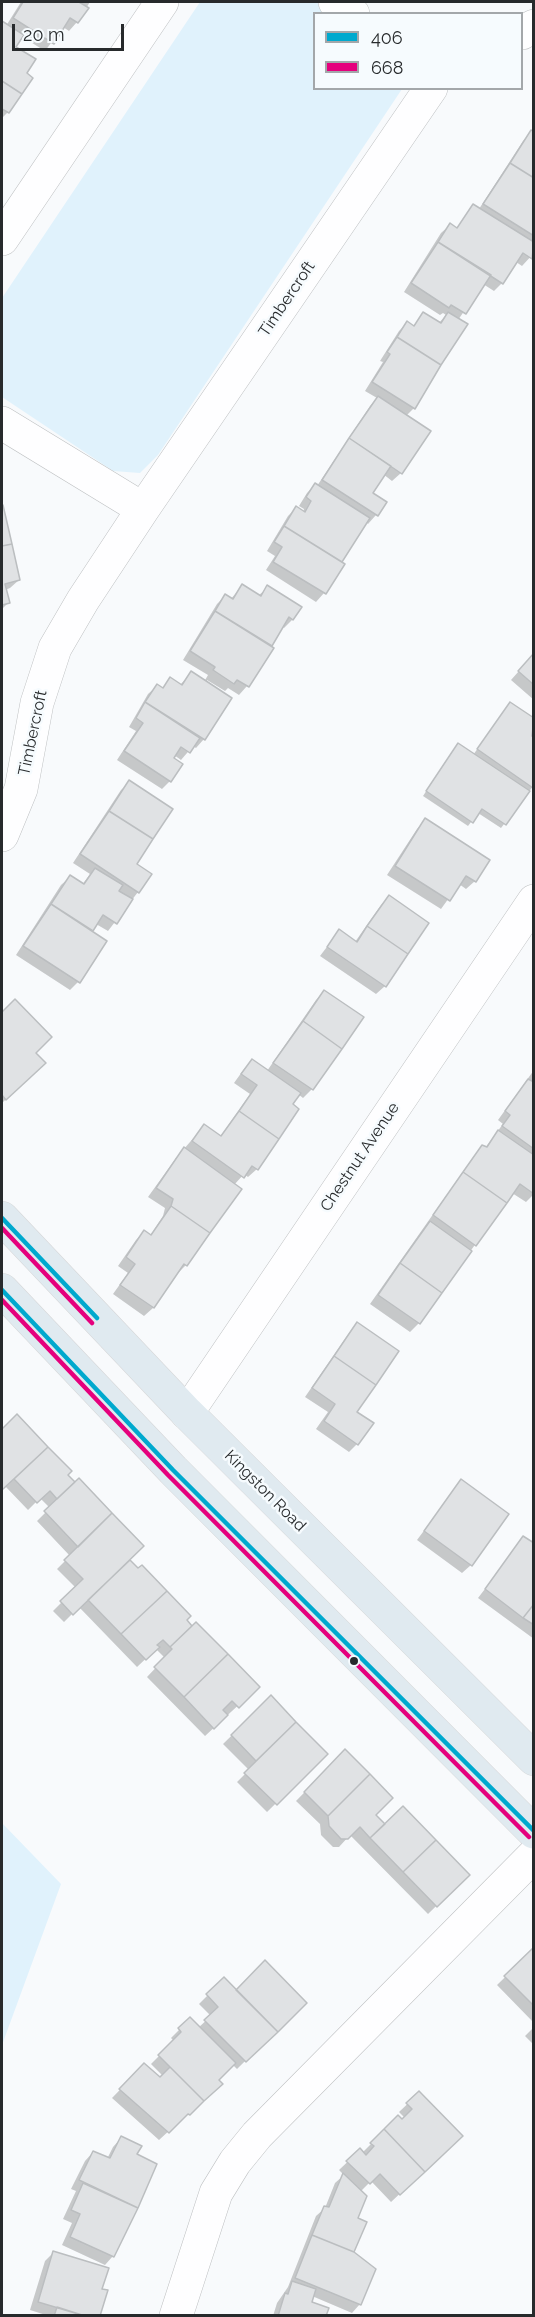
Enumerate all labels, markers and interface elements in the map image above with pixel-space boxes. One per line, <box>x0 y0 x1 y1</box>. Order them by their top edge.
scale bar <box>15 12 128 50</box>
legend <box>313 12 523 90</box>
text: 20 m <box>23 24 65 45</box>
text: 406 <box>371 27 403 48</box>
text: 668 <box>371 57 403 78</box>
street label: Timbercroft <box>255 258 319 340</box>
street label: Timbercroft <box>15 689 51 777</box>
street label: Chestnut Avenue <box>316 1099 404 1215</box>
street label: Kingston Road <box>220 1446 310 1536</box>
unlabelled marker <box>348 1655 360 1667</box>

